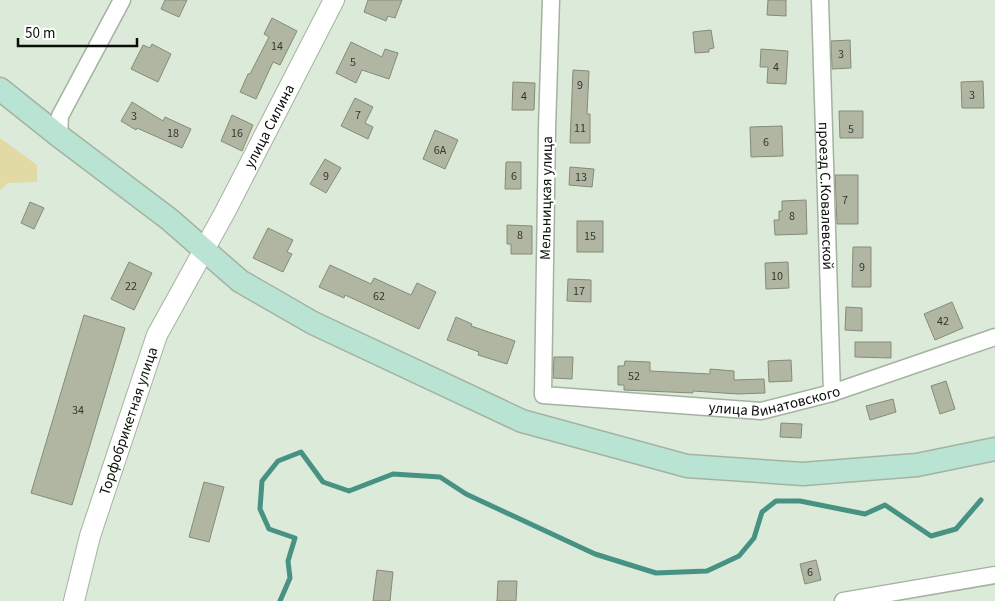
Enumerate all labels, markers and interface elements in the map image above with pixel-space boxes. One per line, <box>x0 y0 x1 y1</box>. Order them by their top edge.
scale bar <box>18 15 136 47</box>
text: 50 m <box>25 23 55 44</box>
house number: 14 <box>271 38 283 55</box>
house number: 3 <box>838 46 844 63</box>
house number: 5 <box>350 54 356 71</box>
house number: 4 <box>773 59 779 76</box>
house number: 9 <box>577 77 583 94</box>
street label: улица Силина <box>239 81 300 172</box>
house number: 3 <box>969 87 975 104</box>
house number: 4 <box>521 88 527 105</box>
house number: 7 <box>355 107 361 124</box>
house number: 3 <box>131 108 137 125</box>
house number: 11 <box>574 120 586 137</box>
house number: 5 <box>848 121 854 138</box>
street label: проезд С.Ковалевской <box>813 122 838 270</box>
house number: 18 <box>167 125 179 142</box>
house number: 16 <box>231 125 243 142</box>
house number: 6 <box>763 134 769 151</box>
street label: Мельницкая улица <box>535 136 558 260</box>
house number: 6А <box>434 142 447 159</box>
house number: 9 <box>323 168 329 185</box>
house number: 6 <box>511 168 517 185</box>
house number: 13 <box>575 169 587 186</box>
house number: 7 <box>842 192 848 209</box>
house number: 8 <box>789 208 795 225</box>
house number: 8 <box>517 227 523 244</box>
house number: 15 <box>584 228 596 245</box>
house number: 9 <box>859 259 865 276</box>
house number: 10 <box>771 268 783 285</box>
house number: 22 <box>125 278 137 295</box>
house number: 17 <box>573 283 585 300</box>
house number: 62 <box>373 288 385 305</box>
house number: 42 <box>937 313 949 330</box>
street label: Торфобрикетная улица <box>94 344 163 498</box>
house number: 52 <box>628 368 640 385</box>
street label: улица Винатовского <box>708 381 843 422</box>
house number: 34 <box>72 402 84 419</box>
house number: 6 <box>807 564 813 581</box>

